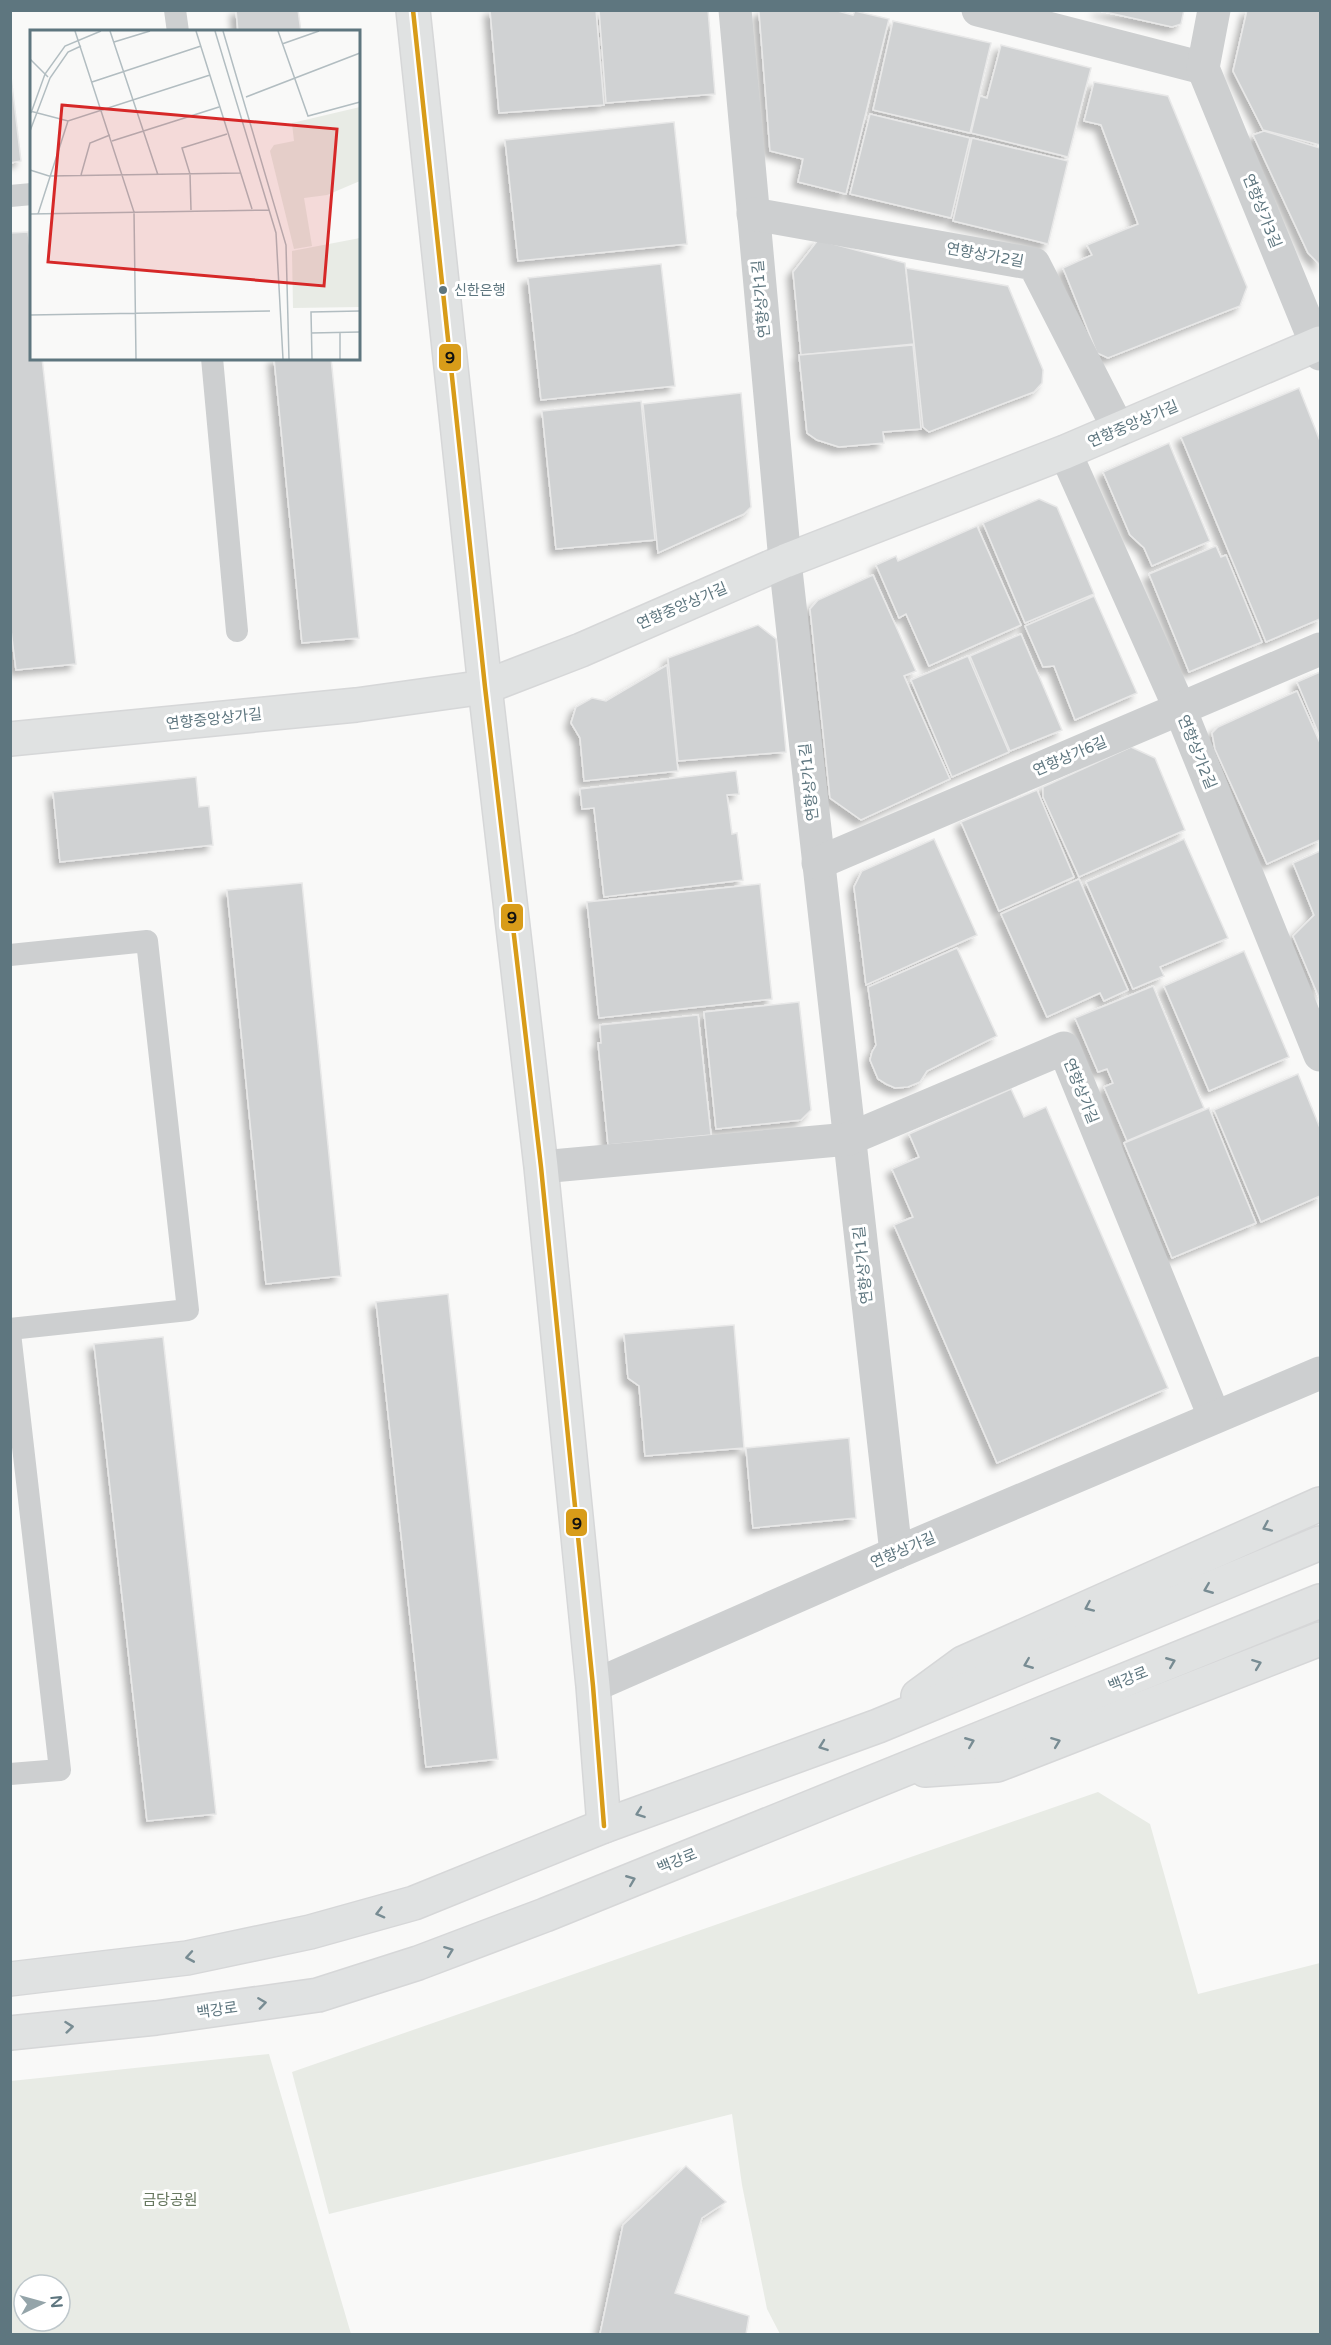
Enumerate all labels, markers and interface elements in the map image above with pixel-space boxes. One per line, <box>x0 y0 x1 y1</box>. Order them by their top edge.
inset map <box>30 30 360 360</box>
street label: 연향상가3길 <box>1239 171 1285 251</box>
street label: 연향상가2길 <box>945 239 1025 271</box>
street label: 연향상가1길 <box>749 259 773 339</box>
place label: 신한은행 <box>454 282 506 299</box>
marker: 신한은행 <box>437 284 449 296</box>
line badge: 9 <box>438 343 462 372</box>
text: 9 <box>445 348 455 368</box>
street label: 연향중앙상가길 <box>1085 397 1181 451</box>
street label: 연향중앙상가길 <box>634 579 730 633</box>
street label: 연향중앙상가길 <box>165 705 263 733</box>
street label: 연향상가2길 <box>1174 712 1220 792</box>
street label: 연향상가6길 <box>1030 732 1110 780</box>
street label: 연향상가1길 <box>796 742 822 822</box>
line badge: 9 <box>500 903 524 932</box>
text: 9 <box>507 908 517 928</box>
street label: 연향상가길 <box>1060 1056 1102 1126</box>
street label: 연향상가1길 <box>850 1225 876 1305</box>
line badge: 9 <box>565 1508 588 1537</box>
text: 9 <box>572 1514 582 1534</box>
one-way arrow <box>1262 1520 1273 1532</box>
street label: 연향상가길 <box>868 1528 938 1572</box>
one-way arrow <box>1204 1582 1215 1594</box>
one-way arrow <box>1084 1600 1095 1612</box>
one-way arrow <box>1023 1657 1034 1669</box>
one-way arrow <box>1164 1657 1175 1669</box>
one-way arrow <box>1251 1658 1261 1671</box>
street label: 백강로 <box>1105 1663 1151 1695</box>
one-way arrow <box>965 1737 975 1750</box>
one-way arrow <box>1050 1737 1060 1750</box>
one-way arrow <box>818 1739 829 1752</box>
one-way arrow <box>635 1806 646 1818</box>
street label: 백강로 <box>654 1845 700 1877</box>
one-way arrow <box>625 1875 636 1887</box>
one-way arrow <box>375 1905 385 1918</box>
one-way arrow <box>443 1946 454 1958</box>
one-way arrow <box>185 1950 195 1963</box>
street label: 백강로 <box>195 1998 239 2022</box>
one-way arrow <box>258 1998 267 2010</box>
one-way arrow <box>64 2021 73 2034</box>
park label: 금당공원 <box>142 2191 198 2209</box>
north arrow <box>12 2273 72 2333</box>
text: N <box>45 2295 66 2309</box>

